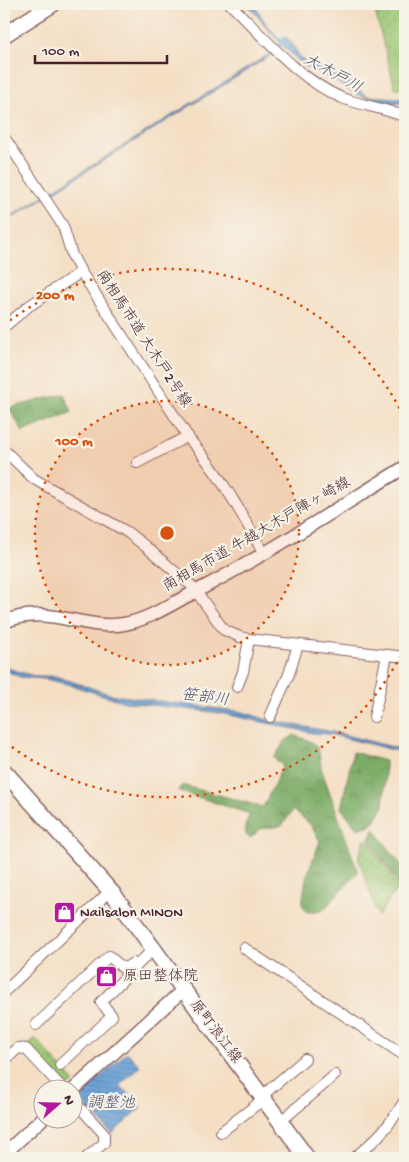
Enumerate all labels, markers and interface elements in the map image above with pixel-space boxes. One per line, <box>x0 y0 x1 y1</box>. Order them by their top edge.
scale bar <box>35 32 168 64</box>
text: 100 m <box>41 43 80 61</box>
water label: 大木戸川 <box>299 50 365 99</box>
street label: 南相馬市道 大木戸2号線 <box>92 266 195 411</box>
text: 200 m <box>36 287 75 305</box>
text: 100 m <box>54 433 93 451</box>
street label: 南相馬市道 牛越大木戸陣ヶ崎線 <box>160 473 354 596</box>
centre of rings <box>158 524 176 542</box>
water label: 笹部川 <box>180 686 230 711</box>
shop icon: Nailsalon MINON <box>52 901 76 925</box>
place label: Nailsalon MINON <box>80 904 183 922</box>
shop icon: 原田整体院 <box>95 965 119 989</box>
place label: 原田整体院 <box>123 967 198 986</box>
street label: 原町浪江線 <box>185 996 246 1067</box>
north arrow <box>32 1080 82 1130</box>
text: N <box>58 1093 77 1108</box>
water label: 調整池 <box>87 1094 136 1114</box>

